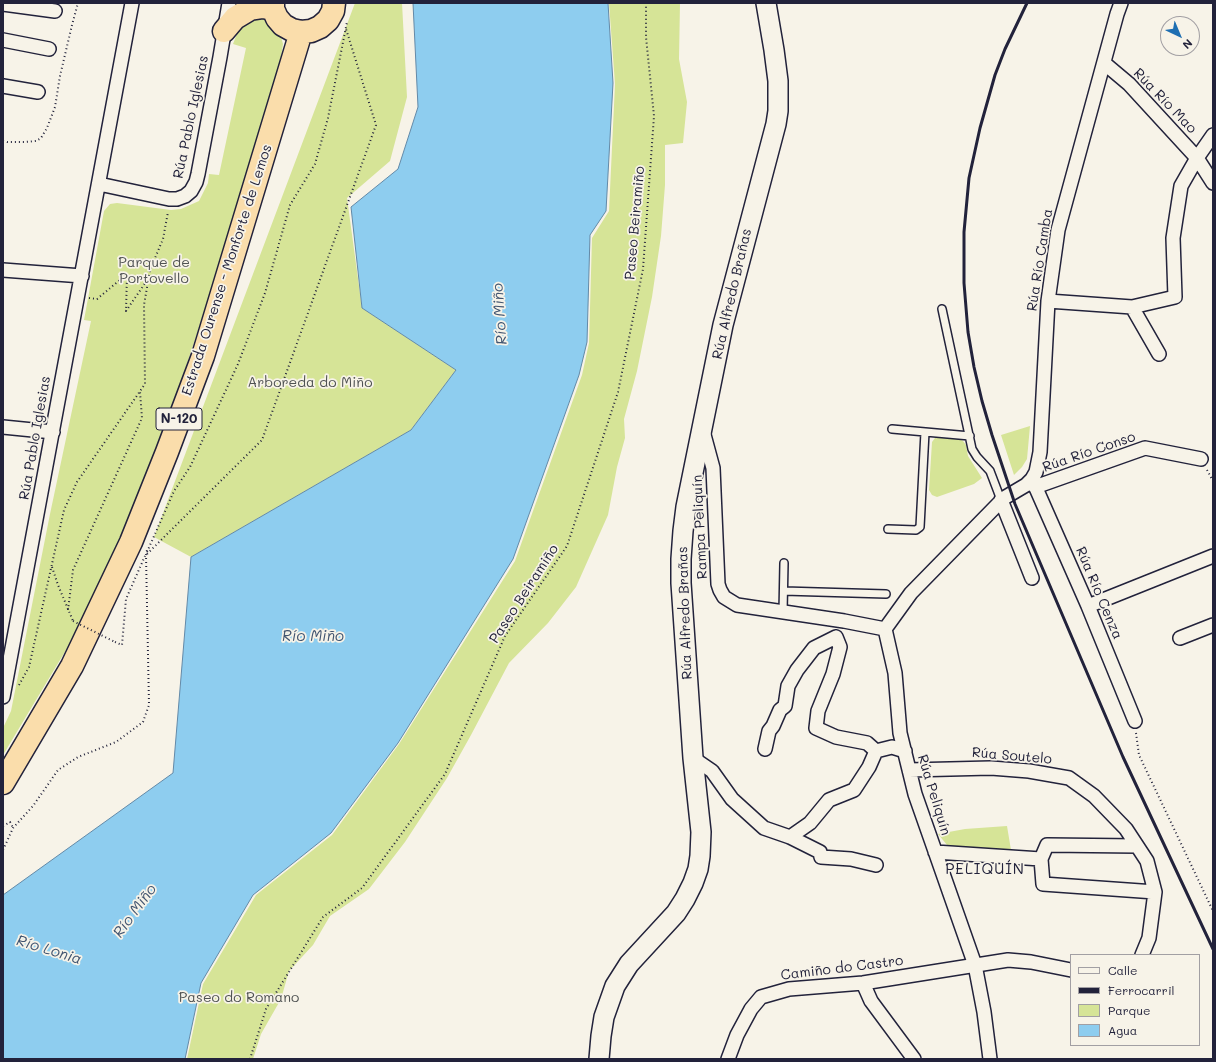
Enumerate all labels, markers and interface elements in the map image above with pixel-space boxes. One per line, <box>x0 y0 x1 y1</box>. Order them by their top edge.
north arrow <box>1160 16 1200 56</box>
text: N <box>1180 36 1196 53</box>
street label: Rúa Pablo Iglesias <box>170 54 212 180</box>
street label: Rúa Río Mao <box>1130 65 1200 137</box>
street label: Estrada Ourense - Monforte de Lemos <box>178 142 276 398</box>
street label: Paseo Beiramiño <box>622 165 648 281</box>
street label: Rúa Río Camba <box>1024 208 1056 312</box>
street label: Rúa Alfredo Brañas <box>709 227 755 361</box>
park label: Parque de Portovello <box>118 255 190 288</box>
water label: Río Miño <box>489 283 511 345</box>
street label: Rúa Pablo Iglesias <box>16 375 54 501</box>
park label: Arboreda do Miño <box>248 375 372 391</box>
road number: N-120 <box>156 408 202 430</box>
street label: Rúa Río Conso <box>1040 428 1138 476</box>
street label: Rampa Peliquín <box>689 474 711 580</box>
street label: Paseo Beiramiño <box>486 541 562 647</box>
street label: Rúa Río Cenza <box>1072 544 1126 642</box>
street label: Rúa Alfredo Brañas <box>674 546 696 680</box>
water label: Río Miño <box>282 627 344 645</box>
street label: Rúa Soutelo <box>971 744 1053 768</box>
street label: Rúa Peliquín <box>914 753 954 837</box>
district label: PELIQUÍN <box>945 860 1025 878</box>
water label: Río Miño <box>110 881 160 941</box>
water label: Río Lonia <box>14 932 84 968</box>
street label: Camiño do Castro <box>780 952 904 984</box>
legend <box>1070 954 1200 1046</box>
text: Calle <box>1108 962 1138 978</box>
text: Ferrocarril <box>1108 982 1175 998</box>
park label: Paseo do Romano <box>179 990 299 1006</box>
text: Parque <box>1108 1002 1151 1018</box>
text: Agua <box>1108 1022 1137 1038</box>

